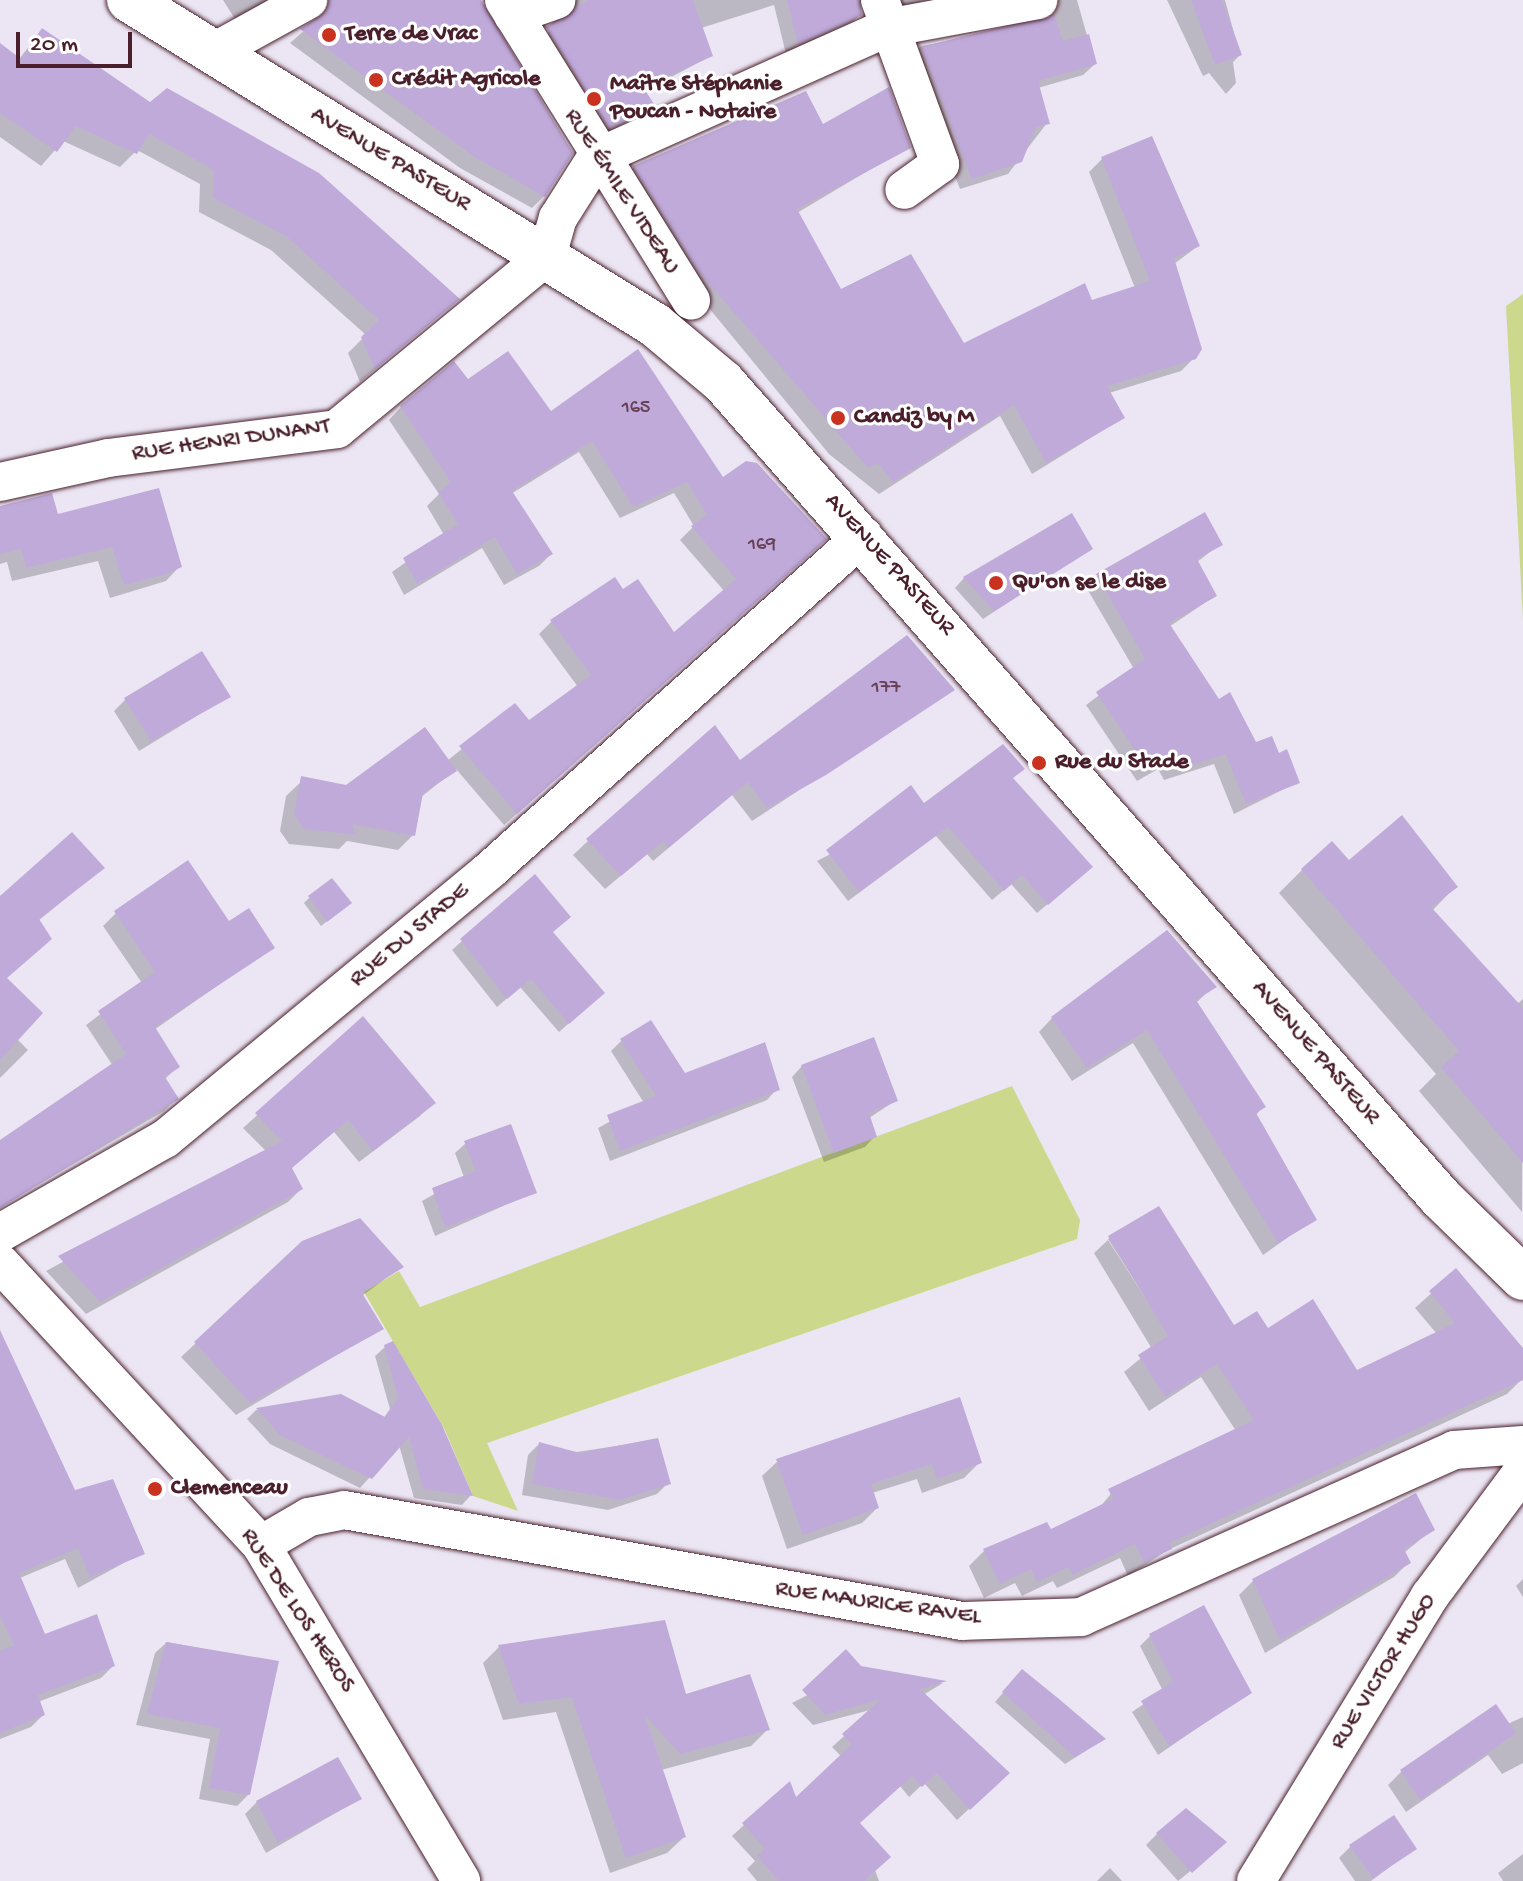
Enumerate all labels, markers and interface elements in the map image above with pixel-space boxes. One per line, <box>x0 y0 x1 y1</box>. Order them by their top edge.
scale bar <box>20 16 136 66</box>
place label: Terre de Vrac <box>345 21 477 49</box>
marker: Terre de Vrac <box>320 26 338 44</box>
text: 20 m <box>30 31 78 60</box>
place label: Crédit Agricole <box>392 66 540 94</box>
marker: Crédit Agricole <box>367 71 385 89</box>
place label: Maître Stéphanie Poucan - Notaire <box>610 71 782 127</box>
marker: Maître Stéphanie Poucan - Notaire <box>585 90 603 108</box>
street label: AVENUE PASTEUR <box>305 101 475 219</box>
street label: RUE ÉMILE VIDEAU <box>557 104 685 280</box>
house number: 165 <box>622 396 650 420</box>
place label: Candiz by M <box>854 404 974 432</box>
marker: Candiz by M <box>829 409 847 427</box>
street label: RUE HENRI DUNANT <box>130 413 332 469</box>
street label: AVENUE PASTEUR <box>817 488 961 642</box>
house number: 169 <box>748 533 776 557</box>
place label: Qu'on se le dise <box>1012 569 1166 597</box>
marker: Qu'on se le dise <box>987 574 1005 592</box>
house number: 177 <box>872 676 900 700</box>
place label: Rue du Stade <box>1055 749 1189 777</box>
marker: Rue du Stade <box>1030 754 1048 772</box>
street label: RUE DU STADE <box>344 878 476 994</box>
street label: AVENUE PASTEUR <box>1245 975 1385 1131</box>
place label: Clemenceau <box>171 1475 288 1503</box>
marker: Clemenceau <box>146 1480 164 1498</box>
street label: RUE DE LOS HEROS <box>233 1523 361 1699</box>
street label: RUE MAURICE RAVEL <box>773 1575 983 1633</box>
street label: RUE VICTOR HUGO <box>1325 1589 1443 1755</box>

